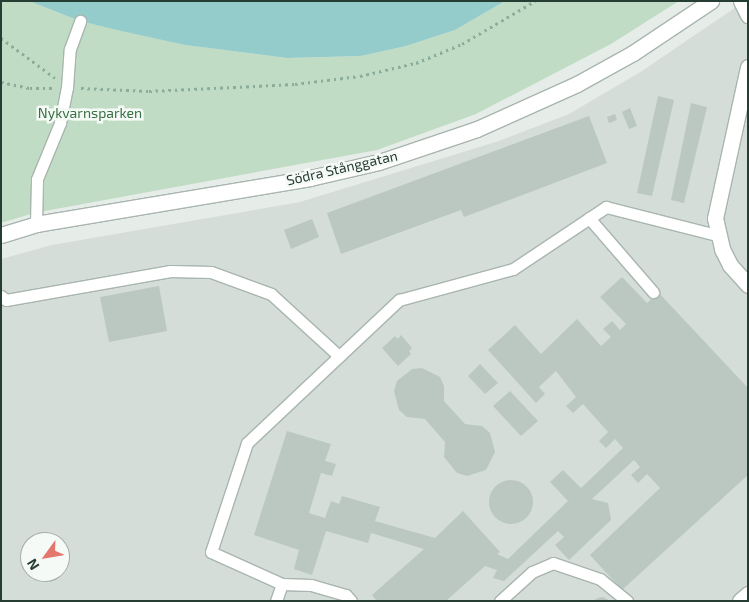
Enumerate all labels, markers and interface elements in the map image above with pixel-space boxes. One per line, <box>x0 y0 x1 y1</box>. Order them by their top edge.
park label: Nykvarnsparken <box>38 105 142 121</box>
street label: Södra Stånggatan <box>285 147 399 189</box>
north arrow <box>20 532 70 582</box>
text: N <box>23 556 43 573</box>

